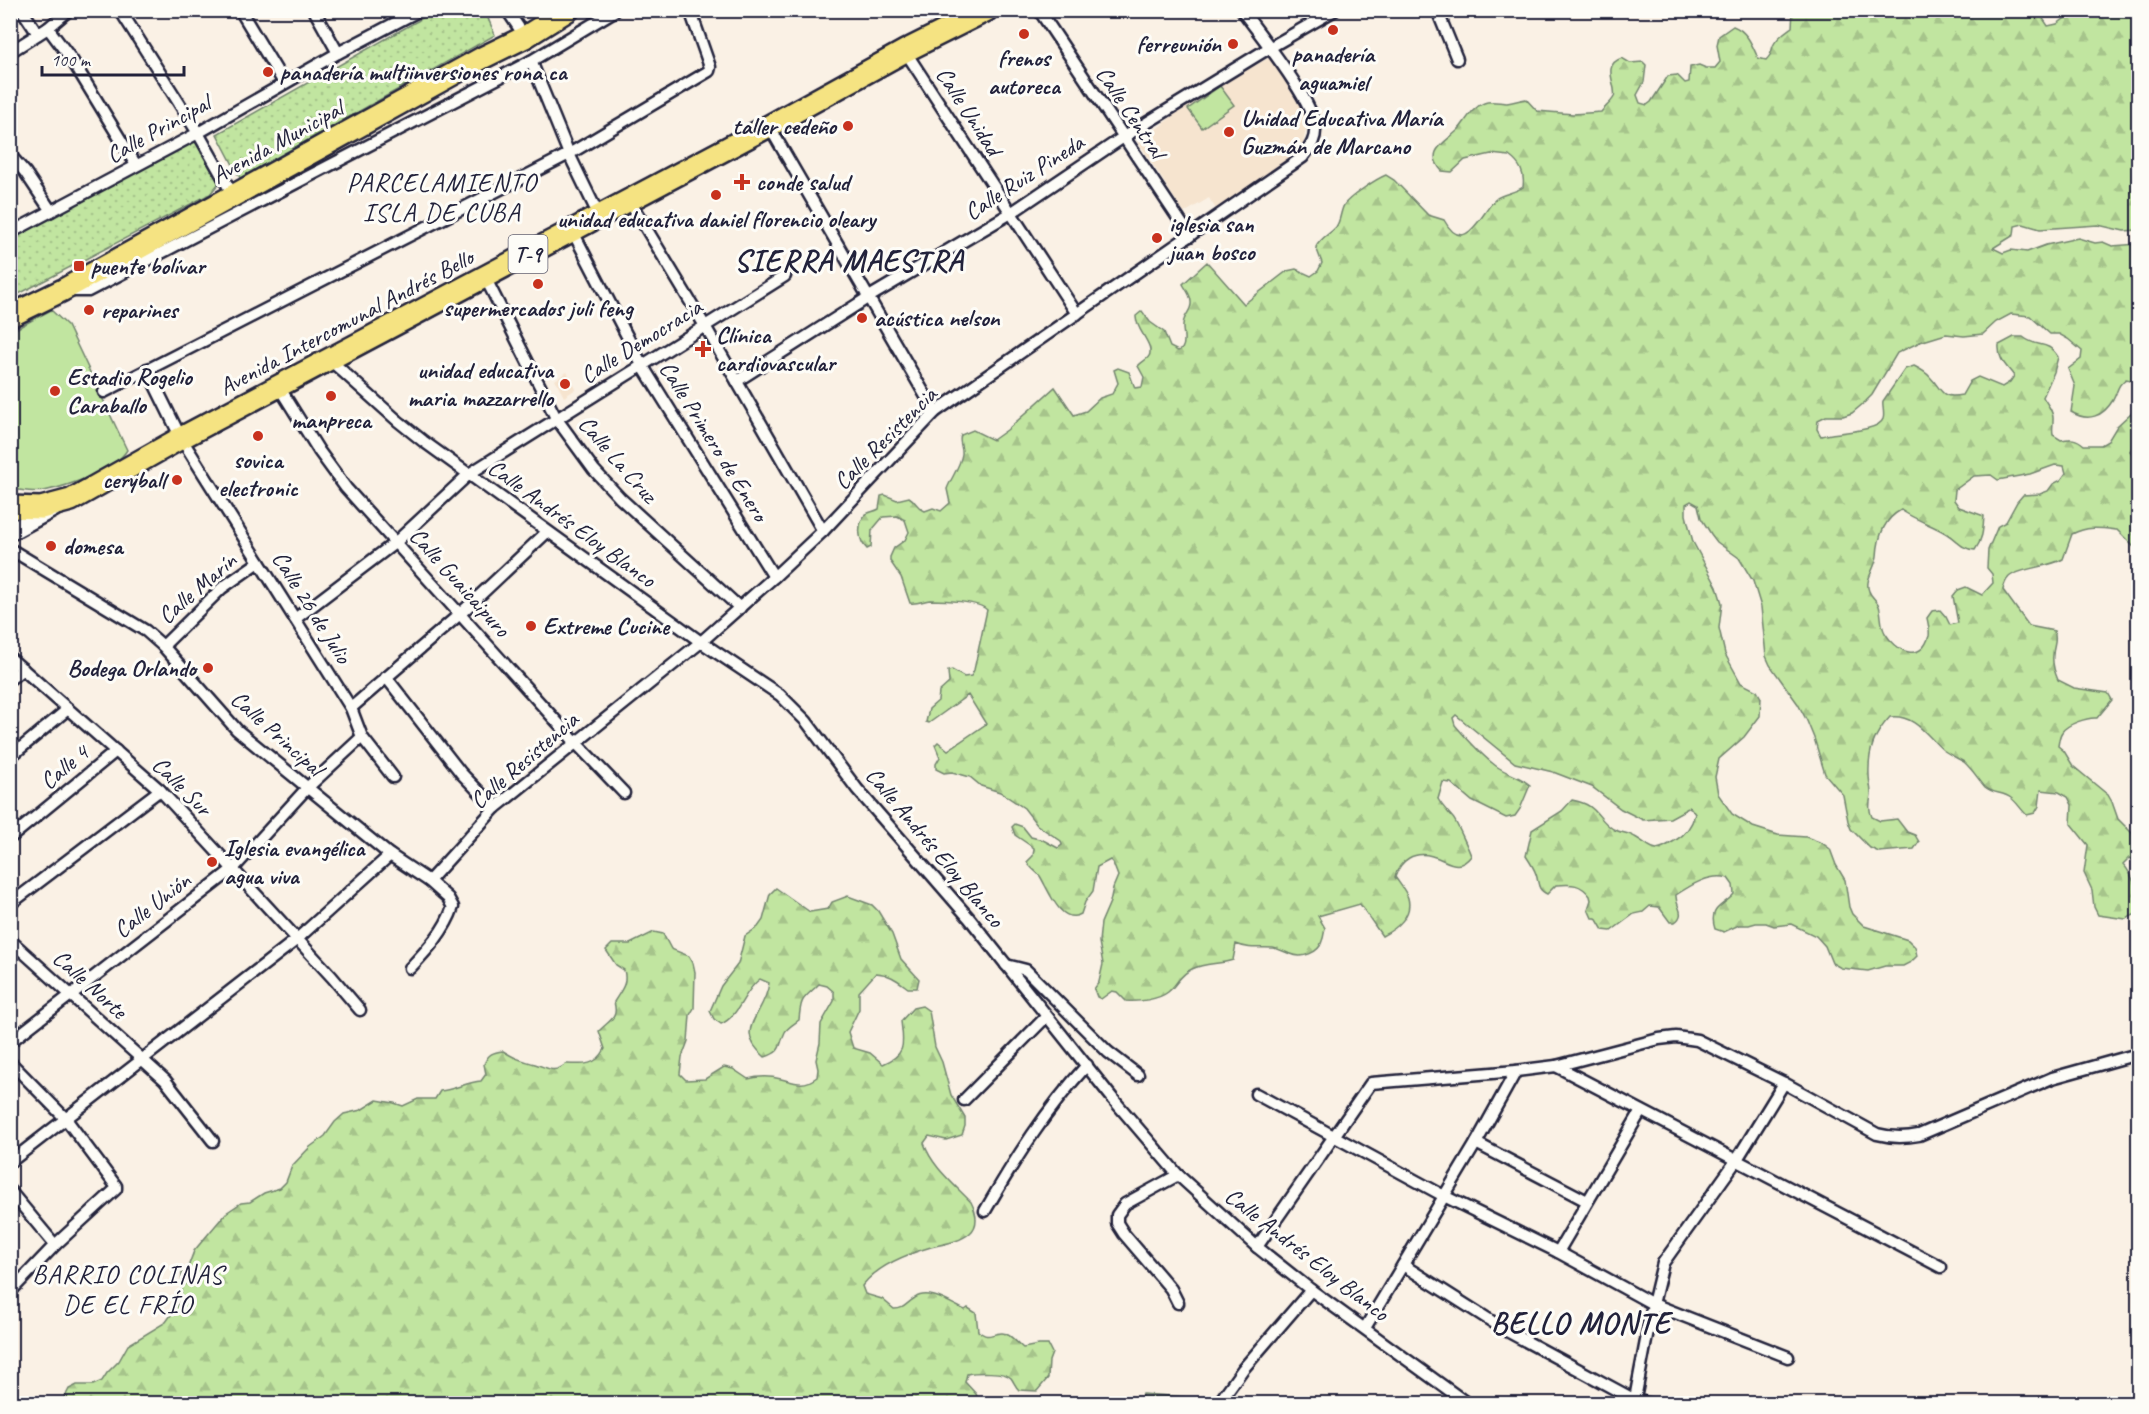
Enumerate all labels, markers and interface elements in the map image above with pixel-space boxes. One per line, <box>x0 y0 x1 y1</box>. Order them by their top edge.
marker: panadería aguamiel <box>1326 23 1340 37</box>
marker: frenos autoreca <box>1017 27 1031 41</box>
place label: ferreunión <box>1136 29 1222 59</box>
marker: ferreunión <box>1226 37 1240 51</box>
scale bar <box>42 39 184 77</box>
place label: panadería aguamiel <box>1292 39 1376 97</box>
place label: frenos autoreca <box>988 43 1062 101</box>
text: 100 m <box>51 49 92 71</box>
place label: panadería multiinversiones rona ca <box>280 57 569 87</box>
street label: Calle Central <box>1089 60 1175 167</box>
street label: Calle Unidad <box>929 61 1011 164</box>
marker: panadería multiinversiones rona ca <box>261 65 275 79</box>
street label: Calle Principal <box>101 86 219 170</box>
street label: Avenida Municipal <box>206 92 351 190</box>
place label: Unidad Educativa María Guzmán de Marcano <box>1241 103 1445 161</box>
place label: taller cedeño <box>733 111 838 141</box>
marker: taller cedeño <box>841 119 855 133</box>
marker: Unidad Educativa María Guzmán de Marcano <box>1222 125 1236 139</box>
street label: Calle Ruiz Pineda <box>959 126 1091 227</box>
district label: PARCELAMIENTO ISLA DE CUBA <box>347 166 539 229</box>
place label: conde salud <box>756 167 854 197</box>
marker: conde salud <box>733 173 751 191</box>
marker: unidad educativa daniel florencio oleary <box>709 188 723 202</box>
place label: unidad educativa daniel florencio oleary <box>557 204 878 234</box>
place label: iglesia san juan bosco <box>1166 209 1257 267</box>
marker: iglesia san juan bosco <box>1150 231 1164 245</box>
road number: T-9 <box>508 235 548 273</box>
street label: Avenida Intercomunal Andrés Bello <box>214 241 481 402</box>
district label: SIERRA MAESTRA <box>734 242 965 280</box>
place label: puente bolívar <box>91 251 207 281</box>
marker: puente bolívar <box>72 259 86 273</box>
marker: supermercados juli feng <box>531 277 545 291</box>
street label: Calle Democracia <box>575 291 709 390</box>
place label: supermercados juli feng <box>443 293 635 323</box>
place label: reparines <box>101 295 180 325</box>
marker: reparines <box>82 303 96 317</box>
place label: acústica nelson <box>874 303 1001 333</box>
marker: acústica nelson <box>855 311 869 325</box>
place label: Clínica cardiovascular <box>716 320 837 378</box>
marker: Clínica cardiovascular <box>694 340 712 358</box>
place label: unidad educativa maria mazzarrello <box>408 355 555 413</box>
street label: Calle Primero de Enero <box>653 355 777 529</box>
place label: Estadio Rogelio Caraballo <box>67 362 194 420</box>
marker: unidad educativa maria mazzarrello <box>558 377 572 391</box>
street label: Calle Resistencia <box>827 379 944 496</box>
marker: Estadio Rogelio Caraballo <box>48 384 62 398</box>
marker: manpreca <box>324 389 338 403</box>
place label: manpreca <box>291 405 373 435</box>
street label: Calle La Cruz <box>572 409 666 511</box>
marker: sovica electronic <box>251 429 265 443</box>
place label: sovica electronic <box>218 445 299 503</box>
street label: Calle Andrés Eloy Blanco <box>482 452 663 595</box>
place label: ceryball <box>102 465 170 495</box>
marker: ceryball <box>170 473 184 487</box>
street label: Calle Guaicaipuro <box>403 521 518 644</box>
place label: domesa <box>63 531 124 561</box>
marker: domesa <box>44 539 58 553</box>
street label: Calle Marín <box>151 545 243 630</box>
street label: Calle 26 de Julio <box>266 545 359 670</box>
place label: Extreme Cucine <box>543 611 671 641</box>
marker: Extreme Cucine <box>524 619 538 633</box>
place label: Bodega Orlando <box>67 653 198 683</box>
marker: Bodega Orlando <box>201 661 215 675</box>
street label: Calle Principal <box>225 684 332 785</box>
street label: Calle Resistencia <box>464 704 586 815</box>
street label: Calle 4 <box>34 737 96 796</box>
street label: Calle Sur <box>146 750 220 824</box>
street label: Calle Andrés Eloy Blanco <box>859 761 1012 934</box>
place label: Iglesia evangélica agua viva <box>224 833 367 891</box>
marker: Iglesia evangélica agua viva <box>205 855 219 869</box>
street label: Calle Unión <box>107 865 198 944</box>
street label: Calle Norte <box>47 943 135 1027</box>
street label: Calle Andrés Eloy Blanco <box>1219 1181 1396 1328</box>
district label: BARRIO COLINAS DE EL FRÍO <box>32 1258 228 1321</box>
district label: BELLO MONTE <box>1491 1304 1673 1342</box>

